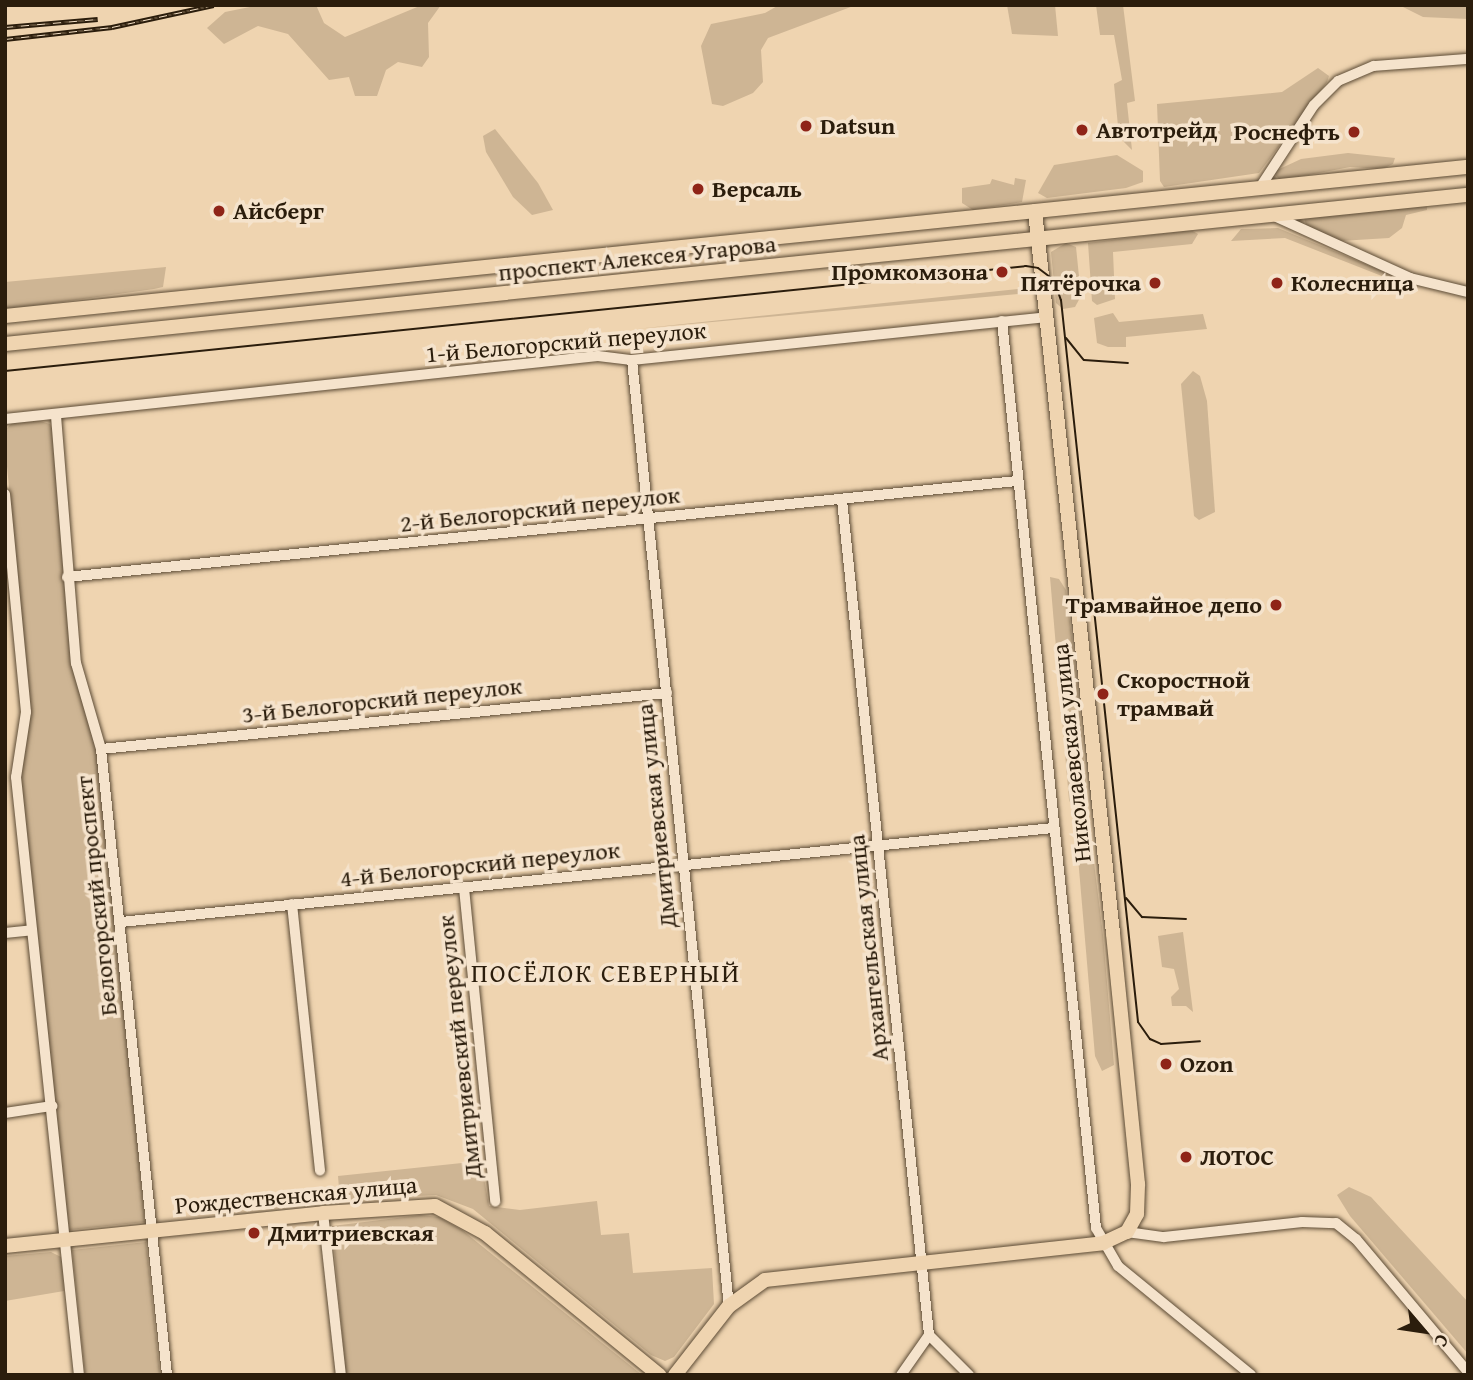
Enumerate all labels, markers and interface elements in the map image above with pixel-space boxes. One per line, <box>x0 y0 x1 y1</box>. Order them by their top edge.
place label: Datsun <box>820 112 895 140</box>
place label: Автотрейд <box>1096 116 1218 144</box>
marker: Datsun <box>798 118 814 134</box>
place label: Роснефть <box>1234 118 1340 146</box>
marker: Автотрейд <box>1074 122 1090 138</box>
marker: Роснефть <box>1346 124 1362 140</box>
place label: Версаль <box>712 175 802 203</box>
marker: Версаль <box>690 181 706 197</box>
place label: Айсберг <box>233 197 324 225</box>
marker: Айсберг <box>211 203 227 219</box>
street label: проспект Алексея Угарова <box>497 229 777 287</box>
place label: Промкомзона <box>831 258 988 286</box>
marker: Промкомзона <box>994 264 1010 280</box>
place label: Пятёрочка <box>1021 269 1141 297</box>
place label: Колесница <box>1291 269 1414 297</box>
marker: Пятёрочка <box>1147 275 1163 291</box>
marker: Колесница <box>1269 275 1285 291</box>
street label: 1-й Белогорский переулок <box>425 315 707 369</box>
street label: 2-й Белогорский переулок <box>399 480 681 538</box>
place label: Трамвайное депо <box>1066 591 1262 619</box>
marker: Трамвайное депо <box>1268 597 1284 613</box>
street label: Николаевская улица <box>1045 642 1097 864</box>
place label: Скоростной трамвай <box>1117 666 1250 722</box>
street label: 3-й Белогорский переулок <box>241 671 523 729</box>
marker: Скоростной трамвай <box>1095 686 1111 702</box>
street label: Дмитриевская улица <box>630 702 682 930</box>
street label: Белогорский проспект <box>69 775 123 1017</box>
street label: Архангельская улица <box>842 833 894 1063</box>
street label: 4-й Белогорский переулок <box>339 835 621 893</box>
street label: Дмитриевский переулок <box>431 914 487 1180</box>
district label: ПОСЁЛОК СЕВЕРНЫЙ <box>473 957 739 989</box>
place label: Ozon <box>1180 1050 1233 1078</box>
marker: Ozon <box>1158 1056 1174 1072</box>
place label: ЛОТОС <box>1200 1143 1274 1171</box>
marker: ЛОТОС <box>1178 1149 1194 1165</box>
street label: Рождественская улица <box>174 1170 418 1220</box>
place label: Дмитриевская <box>268 1219 434 1247</box>
marker: Дмитриевская <box>246 1225 262 1241</box>
north arrow <box>1389 1296 1459 1366</box>
text: С <box>1428 1330 1457 1353</box>

